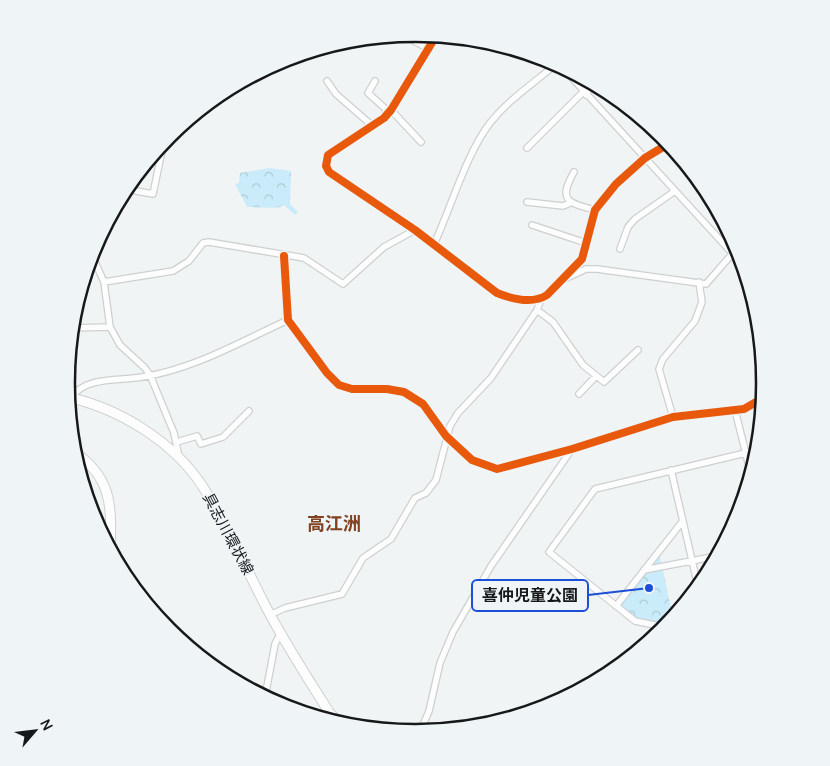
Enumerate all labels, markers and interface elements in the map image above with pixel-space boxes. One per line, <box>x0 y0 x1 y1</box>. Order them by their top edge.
street label: 具志川環状線 <box>198 489 259 578</box>
district label: 高江洲 <box>307 511 361 535</box>
callout: 喜仲児童公園 <box>472 580 588 611</box>
text: 喜仲児童公園 <box>482 584 578 606</box>
north arrow <box>10 706 60 756</box>
text: N <box>36 716 58 734</box>

